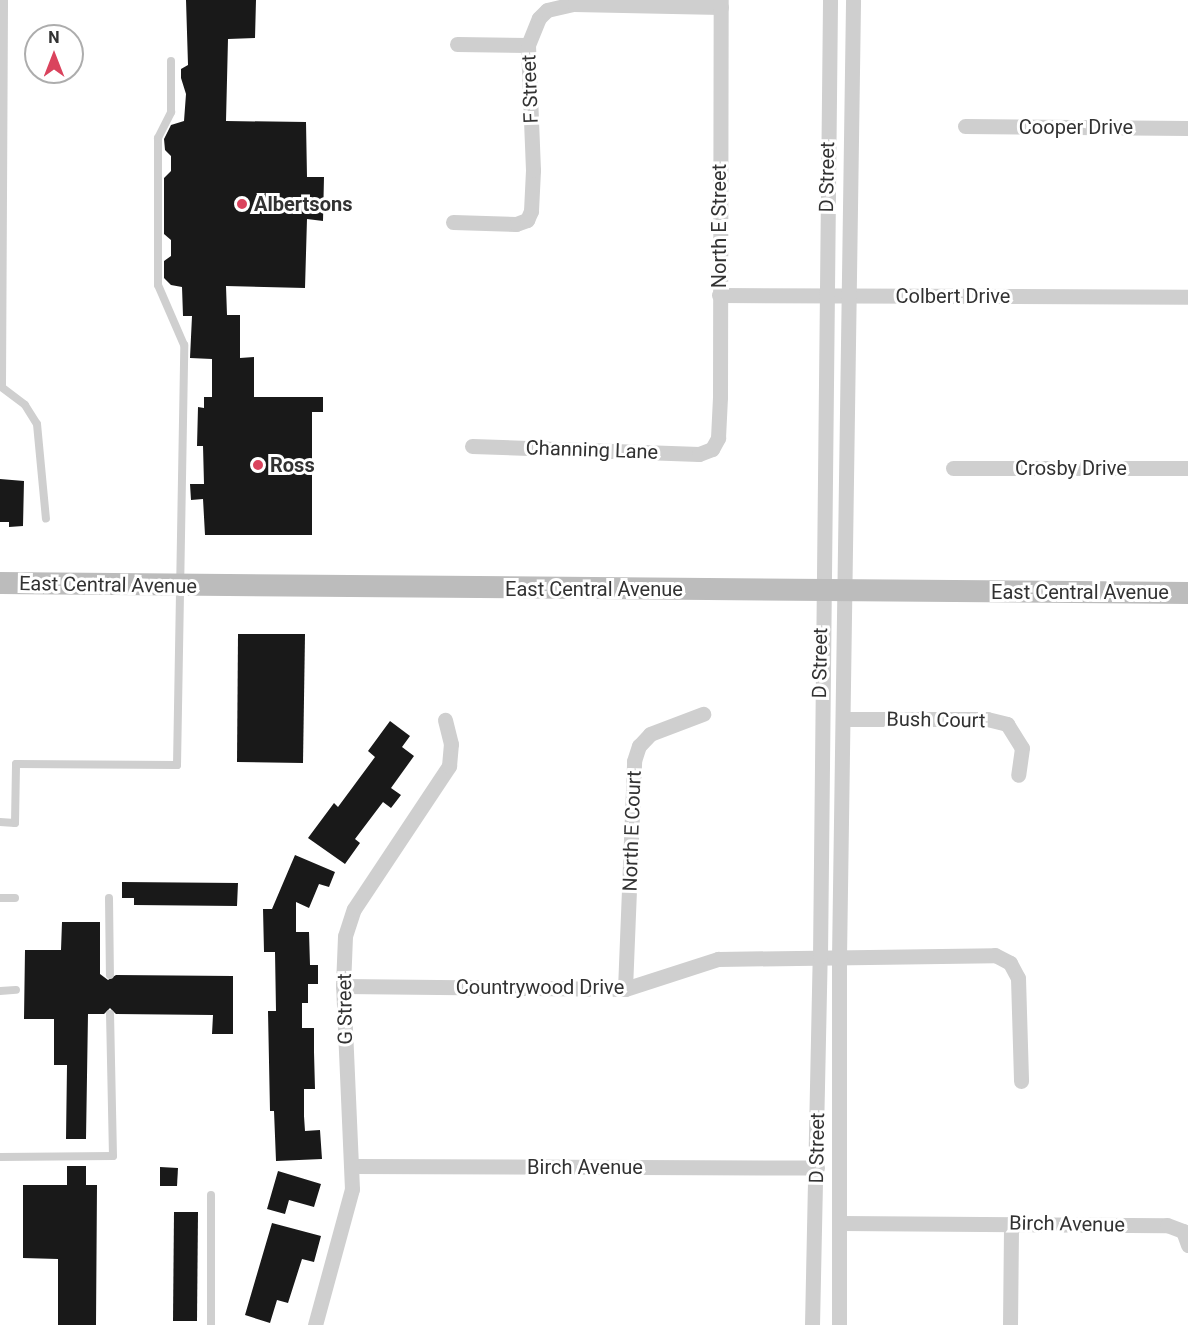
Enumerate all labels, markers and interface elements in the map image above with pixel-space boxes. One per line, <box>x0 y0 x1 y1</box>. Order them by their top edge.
north arrow <box>24 24 84 84</box>
text: N <box>48 28 60 47</box>
street label: F Street <box>517 54 543 124</box>
street label: Cooper Drive <box>1019 115 1133 139</box>
street label: D Street <box>814 141 840 213</box>
street label: North E Street <box>707 164 731 288</box>
place label: Albertsons <box>254 192 352 216</box>
marker: Albertsons <box>235 197 249 211</box>
street label: Colbert Drive <box>896 284 1010 308</box>
street label: Channing Lane <box>525 436 659 464</box>
place label: Ross <box>270 453 315 477</box>
street label: Crosby Drive <box>1015 456 1127 480</box>
marker: Ross <box>251 458 265 472</box>
street label: East Central Avenue <box>19 571 197 599</box>
street label: East Central Avenue <box>505 577 683 601</box>
street label: East Central Avenue <box>991 580 1169 604</box>
street label: D Street <box>807 627 833 699</box>
street label: Bush Court <box>886 707 986 733</box>
street label: North E Court <box>618 770 646 892</box>
street label: G Street <box>332 973 358 1045</box>
street label: Countrywood Drive <box>456 975 624 999</box>
street label: D Street <box>804 1112 830 1184</box>
street label: Birch Avenue <box>527 1155 643 1179</box>
street label: Birch Avenue <box>1009 1211 1125 1237</box>

